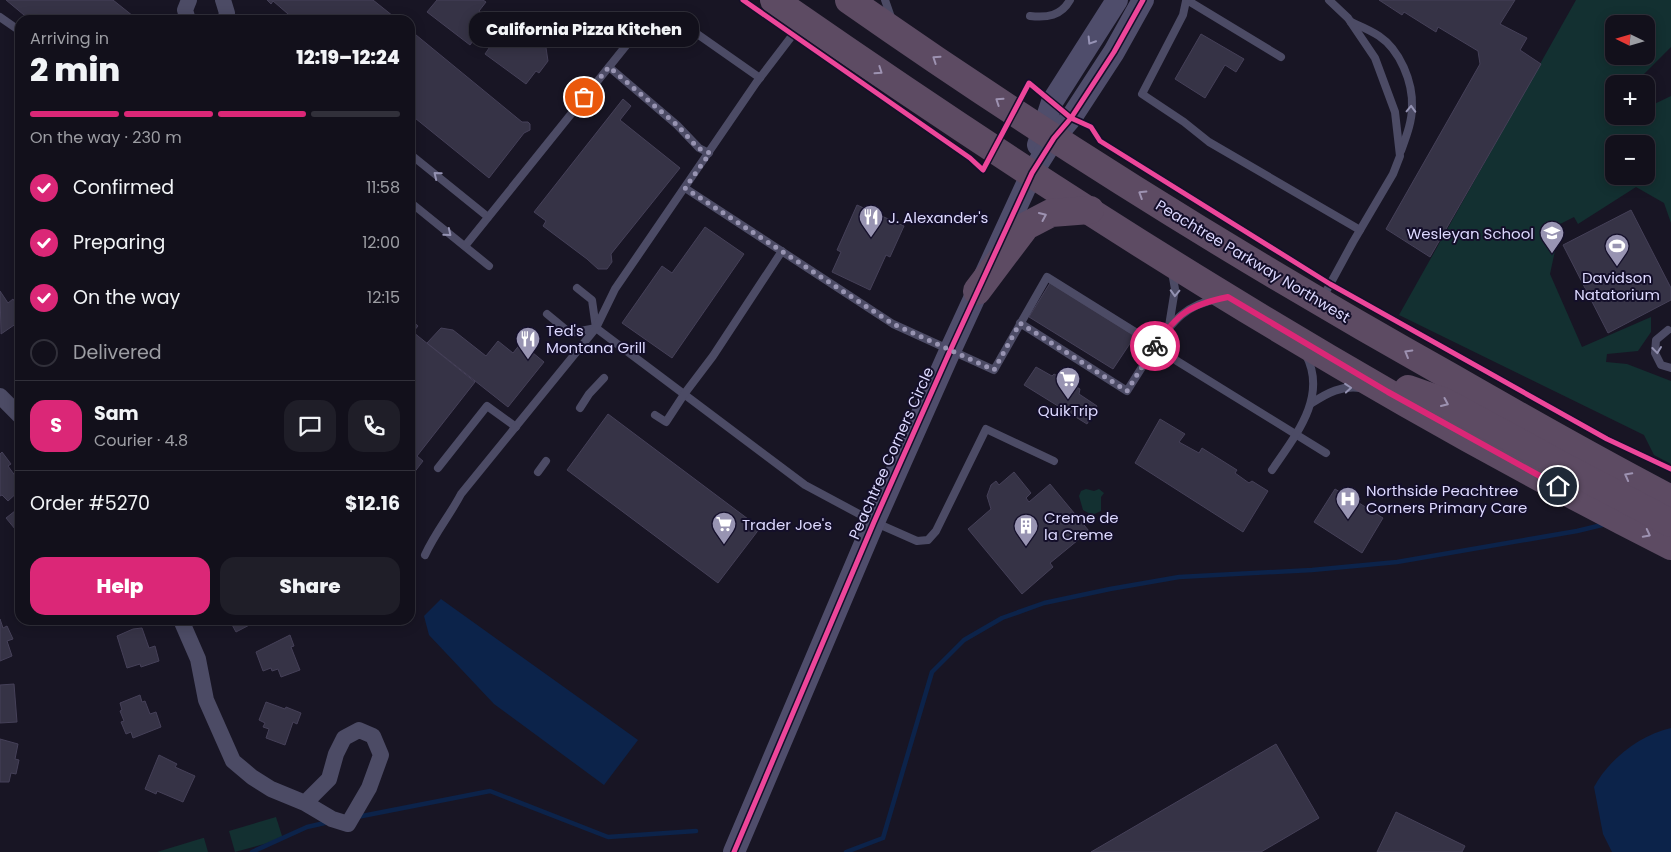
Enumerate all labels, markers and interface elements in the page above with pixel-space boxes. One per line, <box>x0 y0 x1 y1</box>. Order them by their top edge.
callout: California Pizza Kitchen <box>469 12 699 47</box>
north arrow <box>1605 15 1655 65</box>
map controls <box>1605 15 1655 185</box>
text: California Pizza Kitchen <box>486 18 682 41</box>
text: Arriving in <box>30 27 109 50</box>
one-way arrow <box>1088 36 1097 45</box>
text: 12:19–12:24 <box>296 44 400 71</box>
text: 2 min <box>30 47 120 92</box>
one-way arrow <box>932 56 942 65</box>
one-way arrow <box>874 65 883 74</box>
button: + <box>1605 75 1655 125</box>
pin <box>563 76 605 118</box>
icon: bag <box>570 83 598 111</box>
one-way arrow <box>995 98 1004 107</box>
one-way arrow <box>1406 104 1417 112</box>
text: On the way · 230 m <box>30 126 182 149</box>
button: − <box>1605 135 1655 185</box>
one-way arrow <box>433 172 442 181</box>
icon: check <box>30 174 58 202</box>
text: Confirmed <box>73 174 174 201</box>
text: 11:58 <box>366 176 400 199</box>
one-way arrow <box>1138 190 1147 200</box>
street label: Peachtree Parkway Northwest <box>1152 195 1354 327</box>
restaurant icon: J. Alexander's <box>858 204 884 238</box>
place label: J. Alexander's <box>888 207 989 228</box>
one-way arrow <box>1038 212 1047 223</box>
school or university icon: Wesleyan School <box>1539 220 1565 254</box>
place label: Wesleyan School <box>1407 223 1534 244</box>
one-way arrow <box>442 227 451 235</box>
icon: check <box>30 229 58 257</box>
text: Preparing <box>73 229 165 256</box>
text: 12:00 <box>362 231 400 254</box>
sports icon: Davidson Natatorium <box>1604 233 1630 267</box>
place label: Davidson Natatorium <box>1574 267 1660 305</box>
icon: check <box>30 284 58 312</box>
text: On the way <box>73 284 180 311</box>
text: 12:15 <box>367 286 400 309</box>
one-way arrow <box>1169 290 1180 298</box>
place label: Ted's Montana Grill <box>546 320 646 358</box>
courier <box>1130 321 1180 371</box>
restaurant icon: Ted's Montana Grill <box>515 326 541 360</box>
icon: bike <box>1141 332 1169 360</box>
text: Delivered <box>73 339 162 366</box>
one-way arrow <box>1651 347 1662 355</box>
one-way arrow <box>1404 349 1413 359</box>
street label: Peachtree Corners Circle <box>843 364 939 542</box>
supermarket icon: QuikTrip <box>1055 366 1081 400</box>
one-way arrow <box>1345 383 1353 394</box>
one-way arrow <box>1440 396 1449 407</box>
text: Sam <box>94 400 139 427</box>
button: chat <box>284 400 336 452</box>
button: phone <box>348 400 400 452</box>
place label: QuikTrip <box>1038 400 1098 421</box>
text: S <box>50 412 62 439</box>
text: Courier · 4.8 <box>94 429 188 452</box>
pin <box>1537 465 1579 507</box>
icon: home <box>1544 472 1572 500</box>
one-way arrow <box>1624 472 1633 482</box>
place label: Northside Peachtree Corners Primary Care <box>1366 480 1527 518</box>
hospital icon: Northside Peachtree Corners Primary Care <box>1335 486 1361 520</box>
text: Order #5270 <box>30 490 150 517</box>
text: $12.16 <box>345 490 400 517</box>
place label: Creme de la Creme <box>1044 507 1119 545</box>
supermarket icon: Trader Joe's <box>711 511 737 545</box>
building icon: Creme de la Creme <box>1013 513 1039 547</box>
place label: Trader Joe's <box>742 514 832 535</box>
one-way arrow <box>1642 528 1651 538</box>
button: Help <box>30 557 210 615</box>
button: Share <box>220 557 400 615</box>

